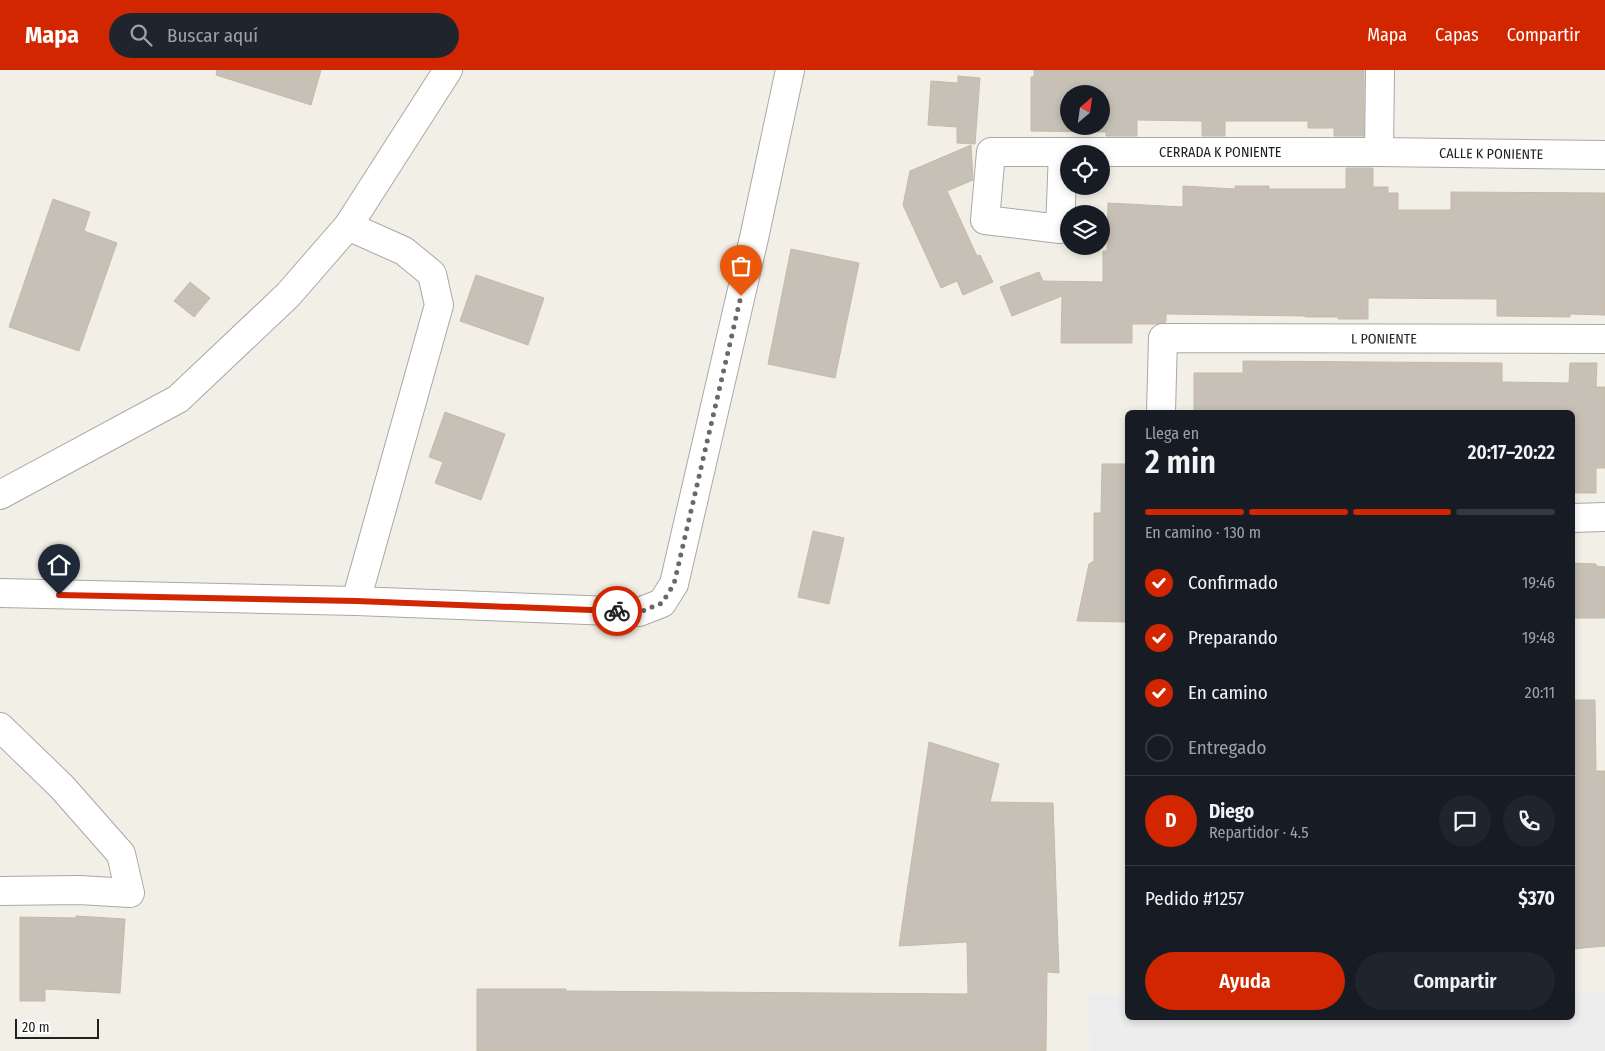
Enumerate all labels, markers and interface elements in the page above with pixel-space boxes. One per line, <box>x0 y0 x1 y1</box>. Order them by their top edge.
search box <box>109 13 459 58</box>
text: Mapa <box>25 21 79 49</box>
icon: search <box>127 21 155 49</box>
text: Buscar aquí <box>167 24 258 47</box>
text: Mapa <box>1367 24 1407 46</box>
text: Capas <box>1435 24 1479 46</box>
text: Compartir <box>1507 24 1580 46</box>
north arrow <box>1060 85 1110 135</box>
map controls <box>1060 85 1110 255</box>
street label: CERRADA K PONIENTE <box>1159 144 1282 161</box>
button: locate <box>1060 145 1110 195</box>
street label: CALLE K PONIENTE <box>1439 145 1544 163</box>
button: layers <box>1060 205 1110 255</box>
pin <box>720 245 762 296</box>
icon: bag <box>727 252 755 280</box>
street label: L PONIENTE <box>1351 330 1417 348</box>
text: Llega en <box>1145 424 1199 443</box>
text: 20:17–20:22 <box>1468 441 1555 464</box>
text: 2 min <box>1145 443 1216 481</box>
text: En camino · 130 m <box>1145 523 1261 542</box>
pin <box>38 544 80 595</box>
icon: home <box>45 551 73 579</box>
icon: check <box>1145 569 1173 597</box>
text: Confirmado <box>1188 571 1278 594</box>
text: 19:46 <box>1522 573 1555 592</box>
courier <box>592 586 642 636</box>
icon: bike <box>603 597 631 625</box>
icon: check <box>1145 624 1173 652</box>
text: Preparando <box>1188 626 1278 649</box>
text: 19:48 <box>1522 628 1555 647</box>
icon: check <box>1145 679 1173 707</box>
text: En camino <box>1188 681 1268 704</box>
text: 20:11 <box>1525 683 1555 702</box>
text: Entregado <box>1188 736 1267 759</box>
button: chat <box>1439 795 1491 847</box>
button: phone <box>1503 795 1555 847</box>
text: Diego <box>1209 800 1254 823</box>
text: D <box>1165 809 1177 832</box>
text: Repartidor · 4.5 <box>1209 823 1309 842</box>
text: Pedido #1257 <box>1145 887 1244 910</box>
text: $370 <box>1518 887 1555 910</box>
button: Ayuda <box>1145 952 1345 1010</box>
button: Compartir <box>1355 952 1555 1010</box>
scale bar <box>15 1016 99 1039</box>
text: 20 m <box>22 1019 50 1036</box>

